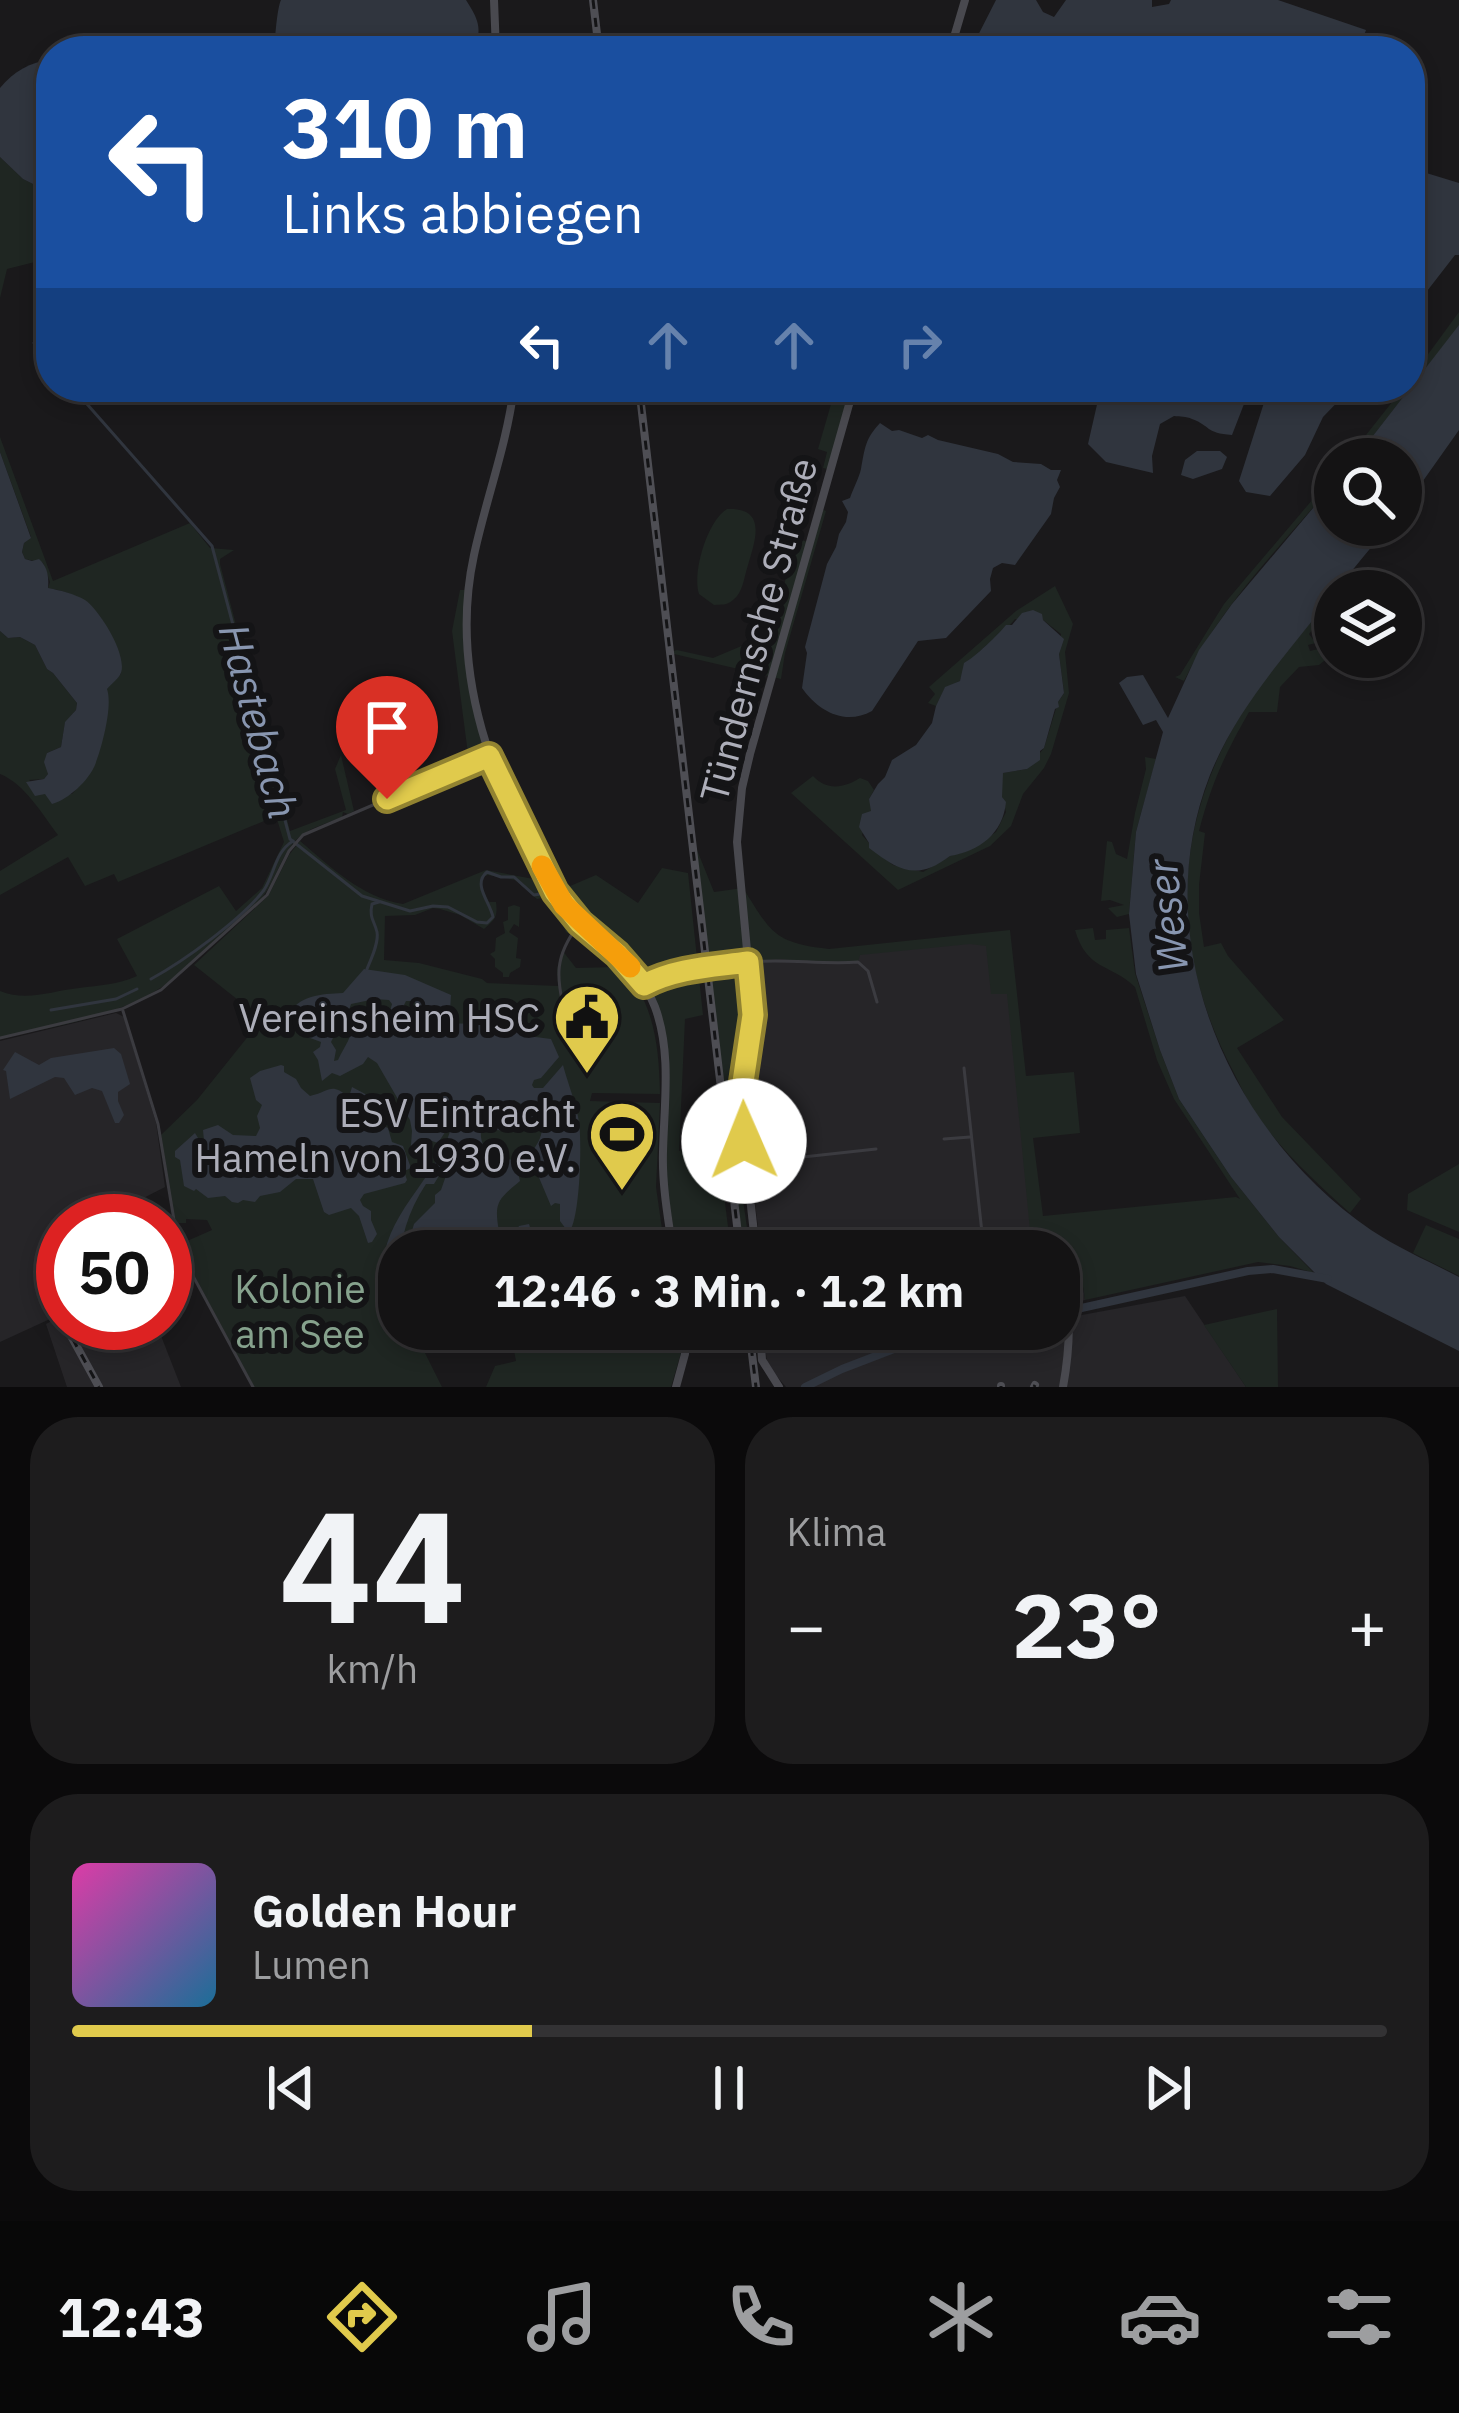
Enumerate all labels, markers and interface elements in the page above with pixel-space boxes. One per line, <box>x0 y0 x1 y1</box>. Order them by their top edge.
text: 310 m <box>282 72 528 181</box>
icon: left <box>84 84 240 240</box>
text: Links abbiegen <box>282 178 643 248</box>
icon: left <box>509 312 575 378</box>
icon: ahead <box>635 312 701 378</box>
icon: ahead <box>761 312 827 378</box>
icon: right <box>887 312 953 378</box>
map controls <box>1314 438 1422 678</box>
button: search <box>1314 438 1422 546</box>
street label: Tündernsche Straße <box>688 452 828 808</box>
button: layers <box>1314 570 1422 678</box>
water label: Hastebach <box>207 617 311 825</box>
pin <box>336 676 438 799</box>
icon: arrive <box>354 694 420 760</box>
water label: Weser <box>1134 855 1200 975</box>
public building icon: Vereinsheim HSC <box>552 982 622 1076</box>
place label: Vereinsheim HSC <box>239 992 540 1043</box>
position arrow <box>681 1078 807 1204</box>
place label: ESV Eintracht Hameln von 1930 e.V. <box>194 1087 576 1183</box>
sports icon: ESV Eintracht Hameln von 1930 e.V. <box>587 1099 657 1193</box>
speed limit sign: 50 <box>36 1194 192 1350</box>
text: 12:46 · 3 Min. · 1.2 km <box>494 1261 964 1319</box>
park label: Kolonie am See <box>234 1263 366 1359</box>
text: 44 <box>279 1463 466 1666</box>
text: Klima <box>787 1506 886 1557</box>
text: 23° <box>1012 1566 1162 1683</box>
text: − <box>787 1582 826 1668</box>
text: + <box>1347 1582 1387 1668</box>
text: km/h <box>326 1643 418 1694</box>
text: Golden Hour <box>252 1881 516 1939</box>
text: Lumen <box>252 1939 371 1990</box>
icon: previous <box>258 2055 324 2121</box>
icon: pause <box>696 2055 762 2121</box>
icon: next <box>1135 2055 1201 2121</box>
icon: directions <box>320 2275 404 2359</box>
icon: music <box>520 2275 604 2359</box>
icon: phone <box>719 2275 803 2359</box>
icon: climate <box>919 2275 1003 2359</box>
icon: car <box>1118 2275 1202 2359</box>
icon: filters <box>1317 2275 1401 2359</box>
text: 12:43 <box>58 2282 205 2352</box>

